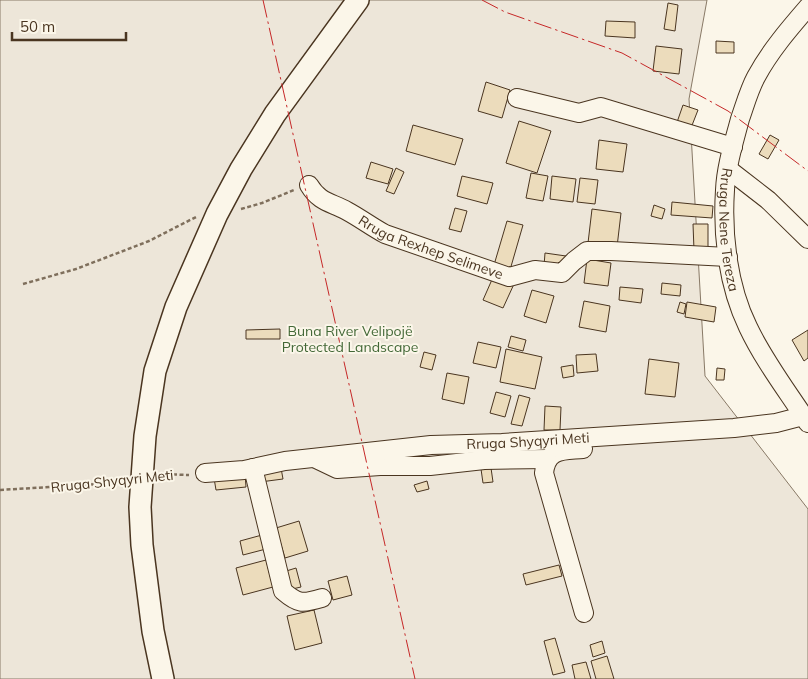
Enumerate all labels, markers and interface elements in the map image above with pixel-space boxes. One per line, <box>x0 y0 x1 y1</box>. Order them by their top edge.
scale bar <box>12 10 126 42</box>
text: 50 m <box>20 17 55 36</box>
street label: Rruga Nene Tereza <box>715 167 743 293</box>
street label: Rruga Rexhep Selimeve <box>355 211 506 283</box>
park label: Buna River Velipojë Protected Landscape <box>282 322 418 356</box>
street label: Rruga Shyqyri Meti <box>466 428 590 453</box>
street label: Rruga Shyqyri Meti <box>50 466 174 496</box>

